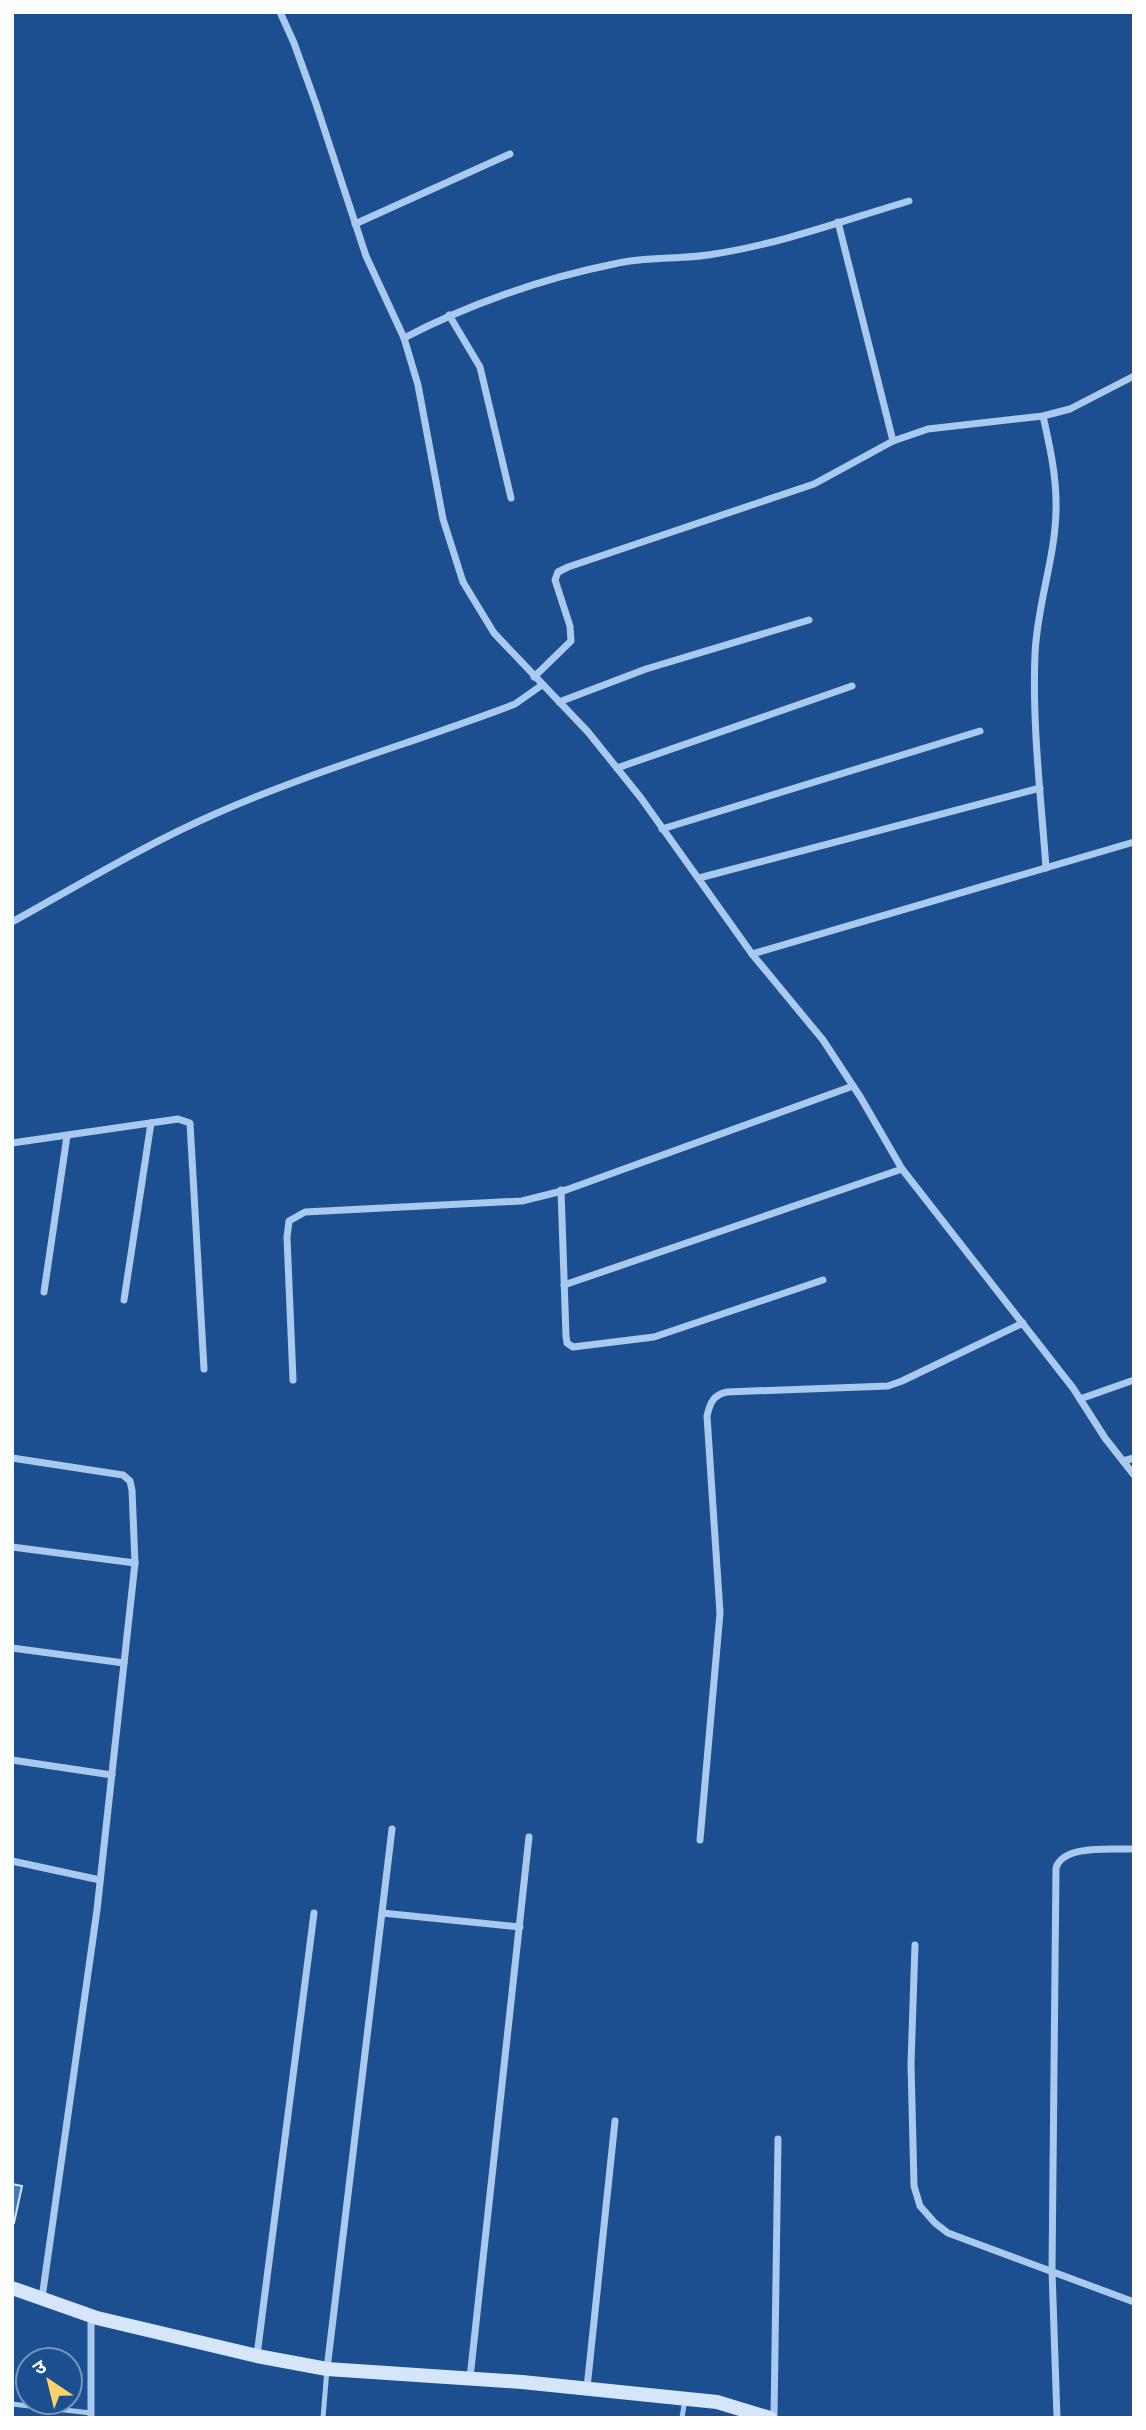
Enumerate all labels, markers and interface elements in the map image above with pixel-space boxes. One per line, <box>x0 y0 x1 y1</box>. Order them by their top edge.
north arrow <box>14 2346 84 2416</box>
text: उ <box>28 2354 52 2381</box>

